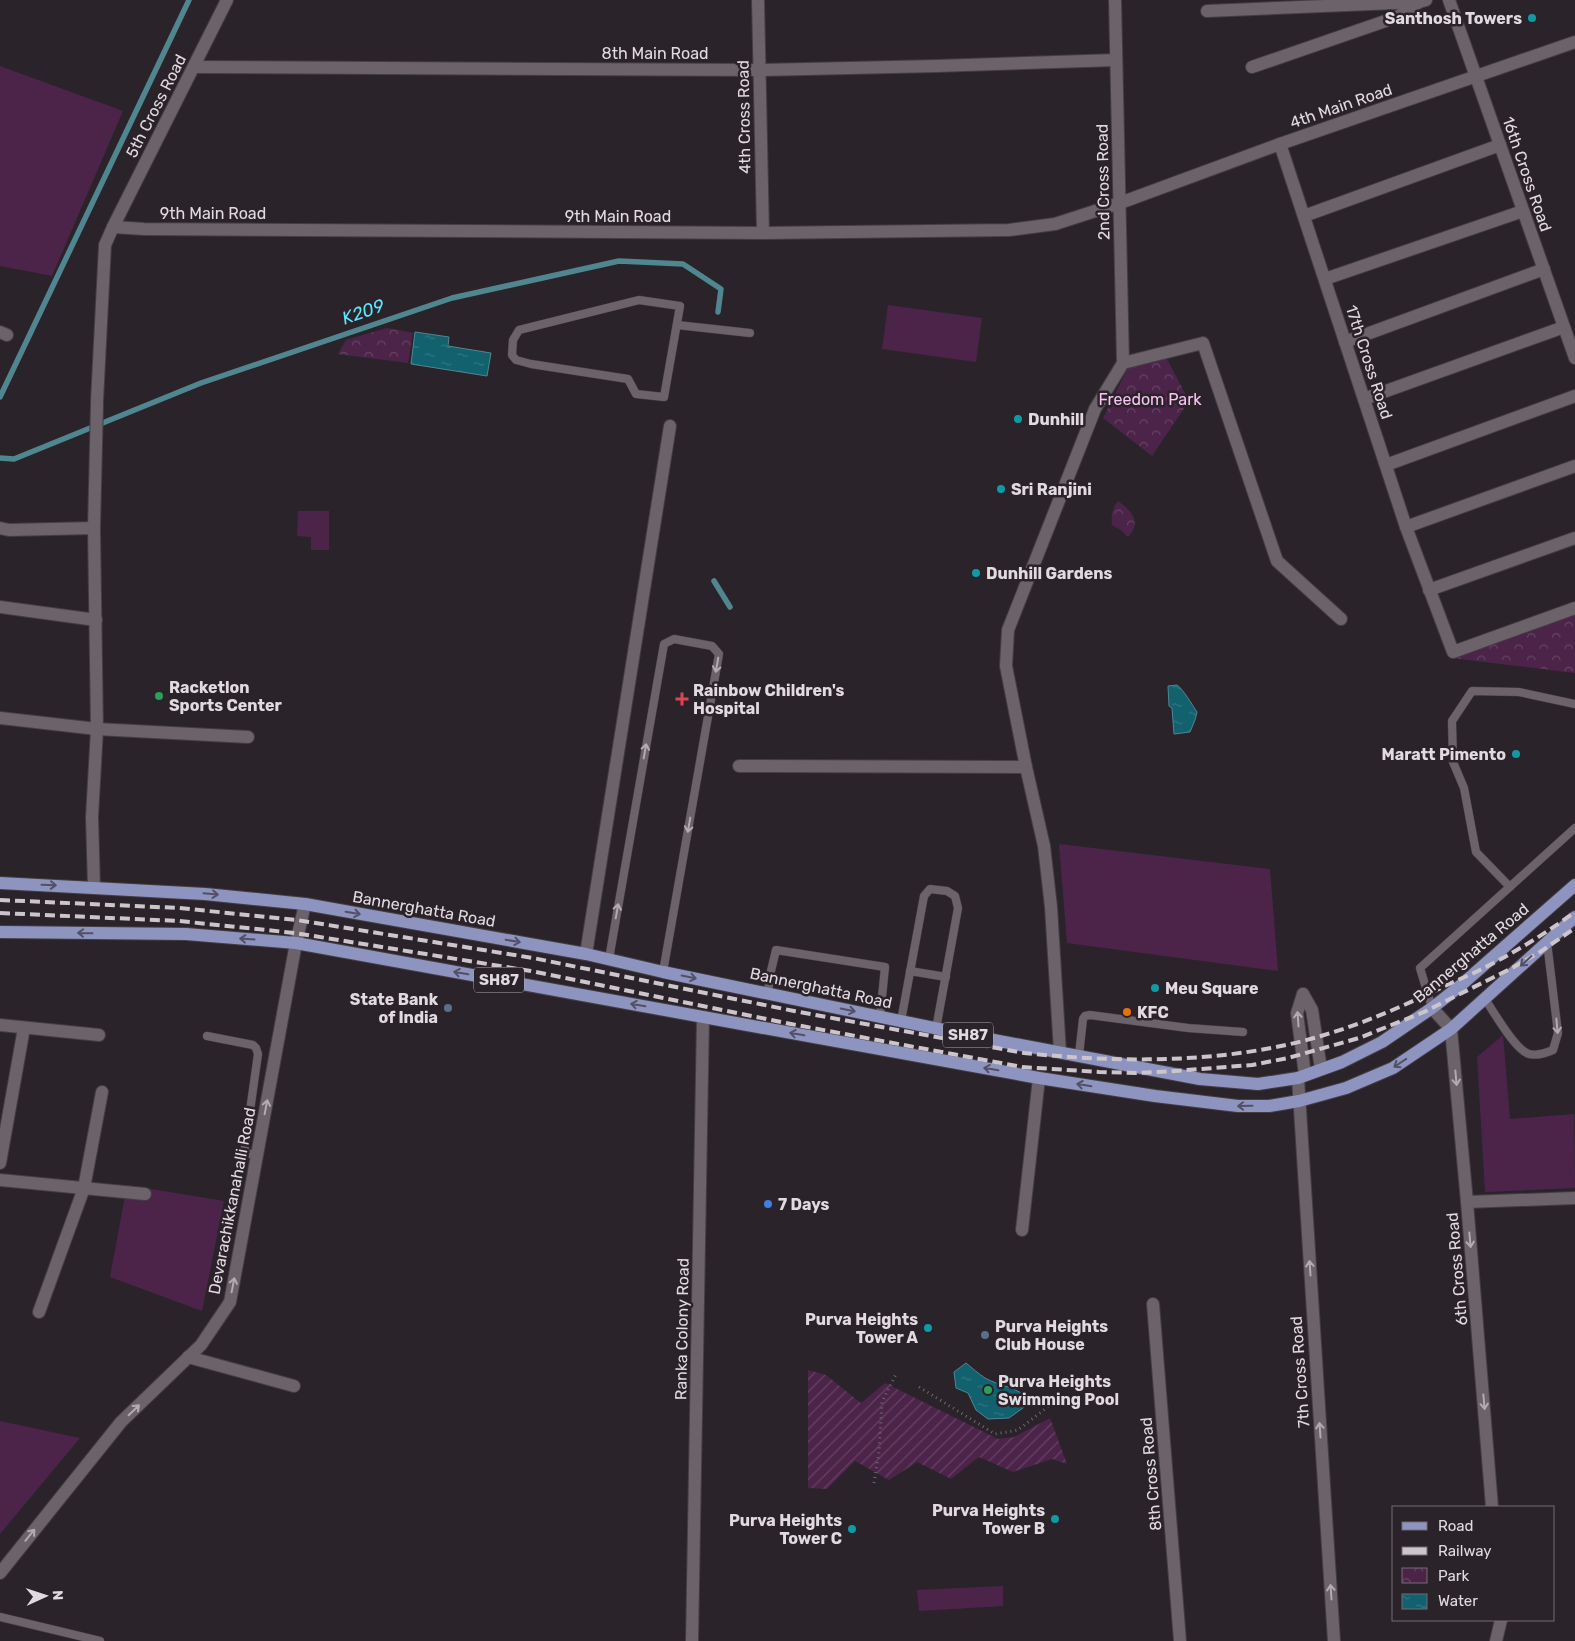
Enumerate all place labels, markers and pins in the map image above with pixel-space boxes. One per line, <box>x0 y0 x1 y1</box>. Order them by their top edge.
place label: Santhosh Towers <box>1385 9 1522 28</box>
marker: Santhosh Towers <box>1526 12 1538 24</box>
place label: Dunhill <box>1028 410 1084 429</box>
marker: Dunhill <box>1012 413 1024 425</box>
place label: Sri Ranjini <box>1011 480 1092 499</box>
marker: Sri Ranjini <box>995 483 1007 495</box>
place label: Dunhill Gardens <box>986 564 1113 583</box>
marker: Dunhill Gardens <box>970 567 982 579</box>
place label: Racketlon Sports Center <box>169 678 282 715</box>
place label: Rainbow Children's Hospital <box>693 681 845 718</box>
marker: Racketlon Sports Center <box>153 690 165 702</box>
marker: Rainbow Children's Hospital <box>675 692 689 706</box>
place label: Maratt Pimento <box>1381 745 1506 764</box>
marker: Maratt Pimento <box>1510 748 1522 760</box>
place label: Meu Square <box>1165 979 1259 998</box>
marker: Meu Square <box>1149 982 1161 994</box>
place label: State Bank of India <box>350 990 439 1027</box>
marker: State Bank of India <box>442 1002 454 1014</box>
place label: KFC <box>1137 1003 1169 1022</box>
marker: KFC <box>1121 1006 1133 1018</box>
place label: 7 Days <box>778 1195 829 1214</box>
marker: 7 Days <box>762 1198 774 1210</box>
place label: Purva Heights Tower A <box>805 1310 919 1347</box>
place label: Purva Heights Club House <box>995 1317 1108 1354</box>
marker: Purva Heights Tower A <box>922 1322 934 1334</box>
marker: Purva Heights Club House <box>979 1329 991 1341</box>
place label: Purva Heights Swimming Pool <box>998 1372 1119 1409</box>
marker: Purva Heights Swimming Pool <box>982 1384 994 1396</box>
place label: Purva Heights Tower B <box>932 1501 1045 1538</box>
place label: Purva Heights Tower C <box>729 1511 842 1548</box>
marker: Purva Heights Tower B <box>1049 1513 1061 1525</box>
marker: Purva Heights Tower C <box>846 1523 858 1535</box>

